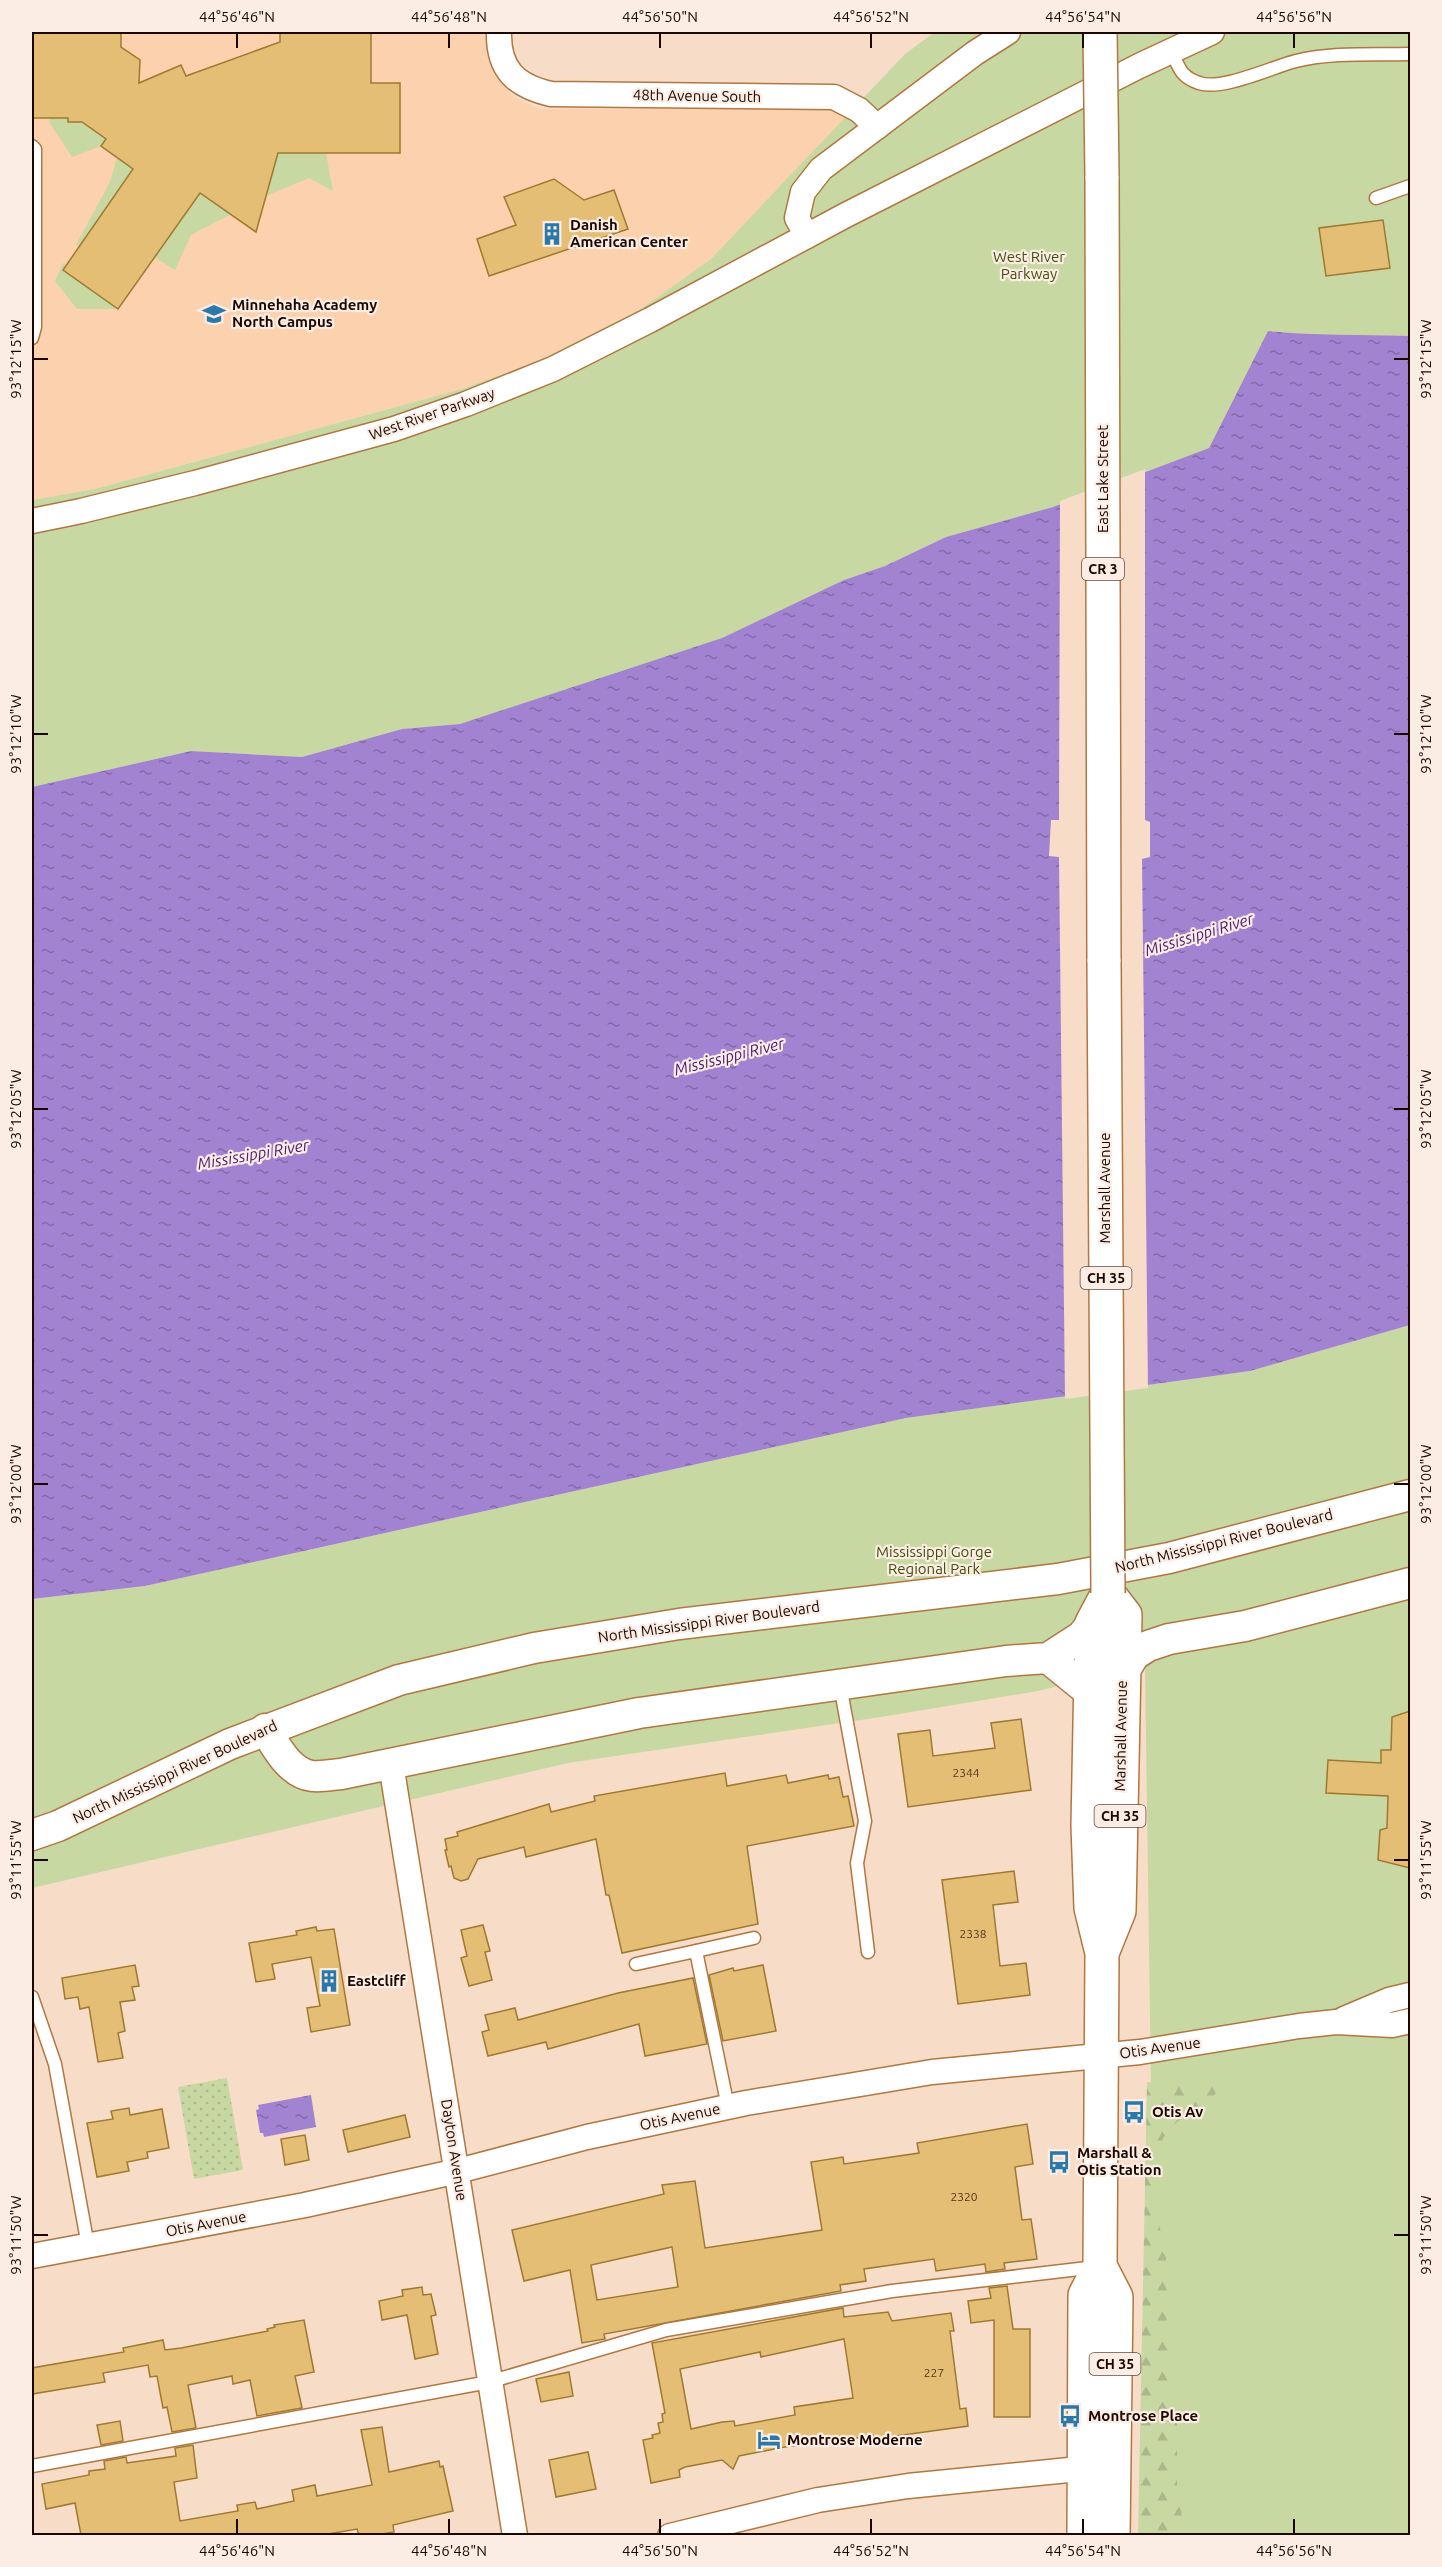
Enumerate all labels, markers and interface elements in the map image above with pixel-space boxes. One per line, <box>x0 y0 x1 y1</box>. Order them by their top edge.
text: 44°56'46"N <box>199 8 275 25</box>
text: 44°56'48"N <box>411 8 487 25</box>
text: 44°56'50"N <box>622 8 698 25</box>
text: 44°56'52"N <box>833 8 909 25</box>
text: 44°56'54"N <box>1045 8 1121 25</box>
text: 44°56'56"N <box>1256 8 1332 25</box>
street label: 48th Avenue South <box>633 86 761 105</box>
place label: Danish American Center <box>570 216 689 250</box>
building icon: Danish American Center <box>539 221 565 247</box>
park label: West River Parkway <box>993 248 1065 282</box>
place label: Minnehaha Academy North Campus <box>232 296 377 330</box>
school or university icon: Minnehaha Academy North Campus <box>201 301 227 327</box>
text: 93°12'15"W <box>7 319 24 399</box>
text: 93°12'15"W <box>1417 319 1434 399</box>
street label: West River Parkway <box>367 384 497 443</box>
street label: East Lake Street <box>1094 425 1111 533</box>
road number: CR 3 <box>1082 558 1124 580</box>
text: 93°12'10"W <box>7 694 24 774</box>
text: 93°12'10"W <box>1417 694 1434 774</box>
water label: Mississippi River <box>1142 909 1256 959</box>
water label: Mississippi River <box>672 1033 787 1078</box>
text: 93°12'05"W <box>7 1069 24 1149</box>
text: 93°12'05"W <box>1417 1069 1434 1149</box>
street label: Marshall Avenue <box>1096 1132 1113 1244</box>
water label: Mississippi River <box>196 1135 311 1173</box>
road number: CH 35 <box>1080 1267 1132 1289</box>
text: 93°12'00"W <box>7 1444 24 1524</box>
text: 93°12'00"W <box>1417 1444 1434 1524</box>
street label: North Mississippi River Boulevard <box>1113 1505 1335 1576</box>
park label: Mississippi Gorge Regional Park <box>876 1543 992 1577</box>
street label: North Mississippi River Boulevard <box>597 1598 821 1646</box>
street label: Marshall Avenue <box>1111 1680 1130 1792</box>
street label: North Mississippi River Boulevard <box>70 1717 280 1827</box>
house number: 2344 <box>952 1766 980 1779</box>
road number: CH 35 <box>1094 1805 1146 1827</box>
text: 93°11'55"W <box>7 1820 24 1900</box>
text: 93°11'55"W <box>1417 1820 1434 1900</box>
house number: 2338 <box>959 1927 987 1940</box>
building icon: Eastcliff <box>316 1968 342 1994</box>
place label: Eastcliff <box>347 1972 406 1989</box>
street label: Otis Avenue <box>1118 2033 1202 2062</box>
street label: Dayton Avenue <box>438 2098 471 2202</box>
bus stop icon: Otis Av <box>1121 2099 1147 2125</box>
street label: Otis Avenue <box>638 2100 722 2133</box>
place label: Otis Av <box>1152 2103 1203 2120</box>
place label: Marshall & Otis Station <box>1077 2144 1161 2178</box>
bus stop icon: Marshall & Otis Station <box>1046 2149 1072 2175</box>
house number: 2320 <box>950 2190 978 2203</box>
text: 93°11'50"W <box>7 2195 24 2275</box>
text: 93°11'50"W <box>1417 2195 1434 2275</box>
street label: Otis Avenue <box>164 2207 248 2240</box>
road number: CH 35 <box>1090 2353 1140 2375</box>
house number: 227 <box>924 2366 944 2379</box>
bus stop icon: Montrose Place <box>1057 2403 1083 2429</box>
place label: Montrose Place <box>1088 2407 1198 2424</box>
hotel icon: Montrose Moderne <box>756 2427 782 2453</box>
place label: Montrose Moderne <box>787 2431 923 2448</box>
text: 44°56'46"N <box>199 2542 275 2559</box>
text: 44°56'48"N <box>411 2542 487 2559</box>
text: 44°56'50"N <box>622 2542 698 2559</box>
text: 44°56'52"N <box>833 2542 909 2559</box>
text: 44°56'54"N <box>1045 2542 1121 2559</box>
text: 44°56'56"N <box>1256 2542 1332 2559</box>

